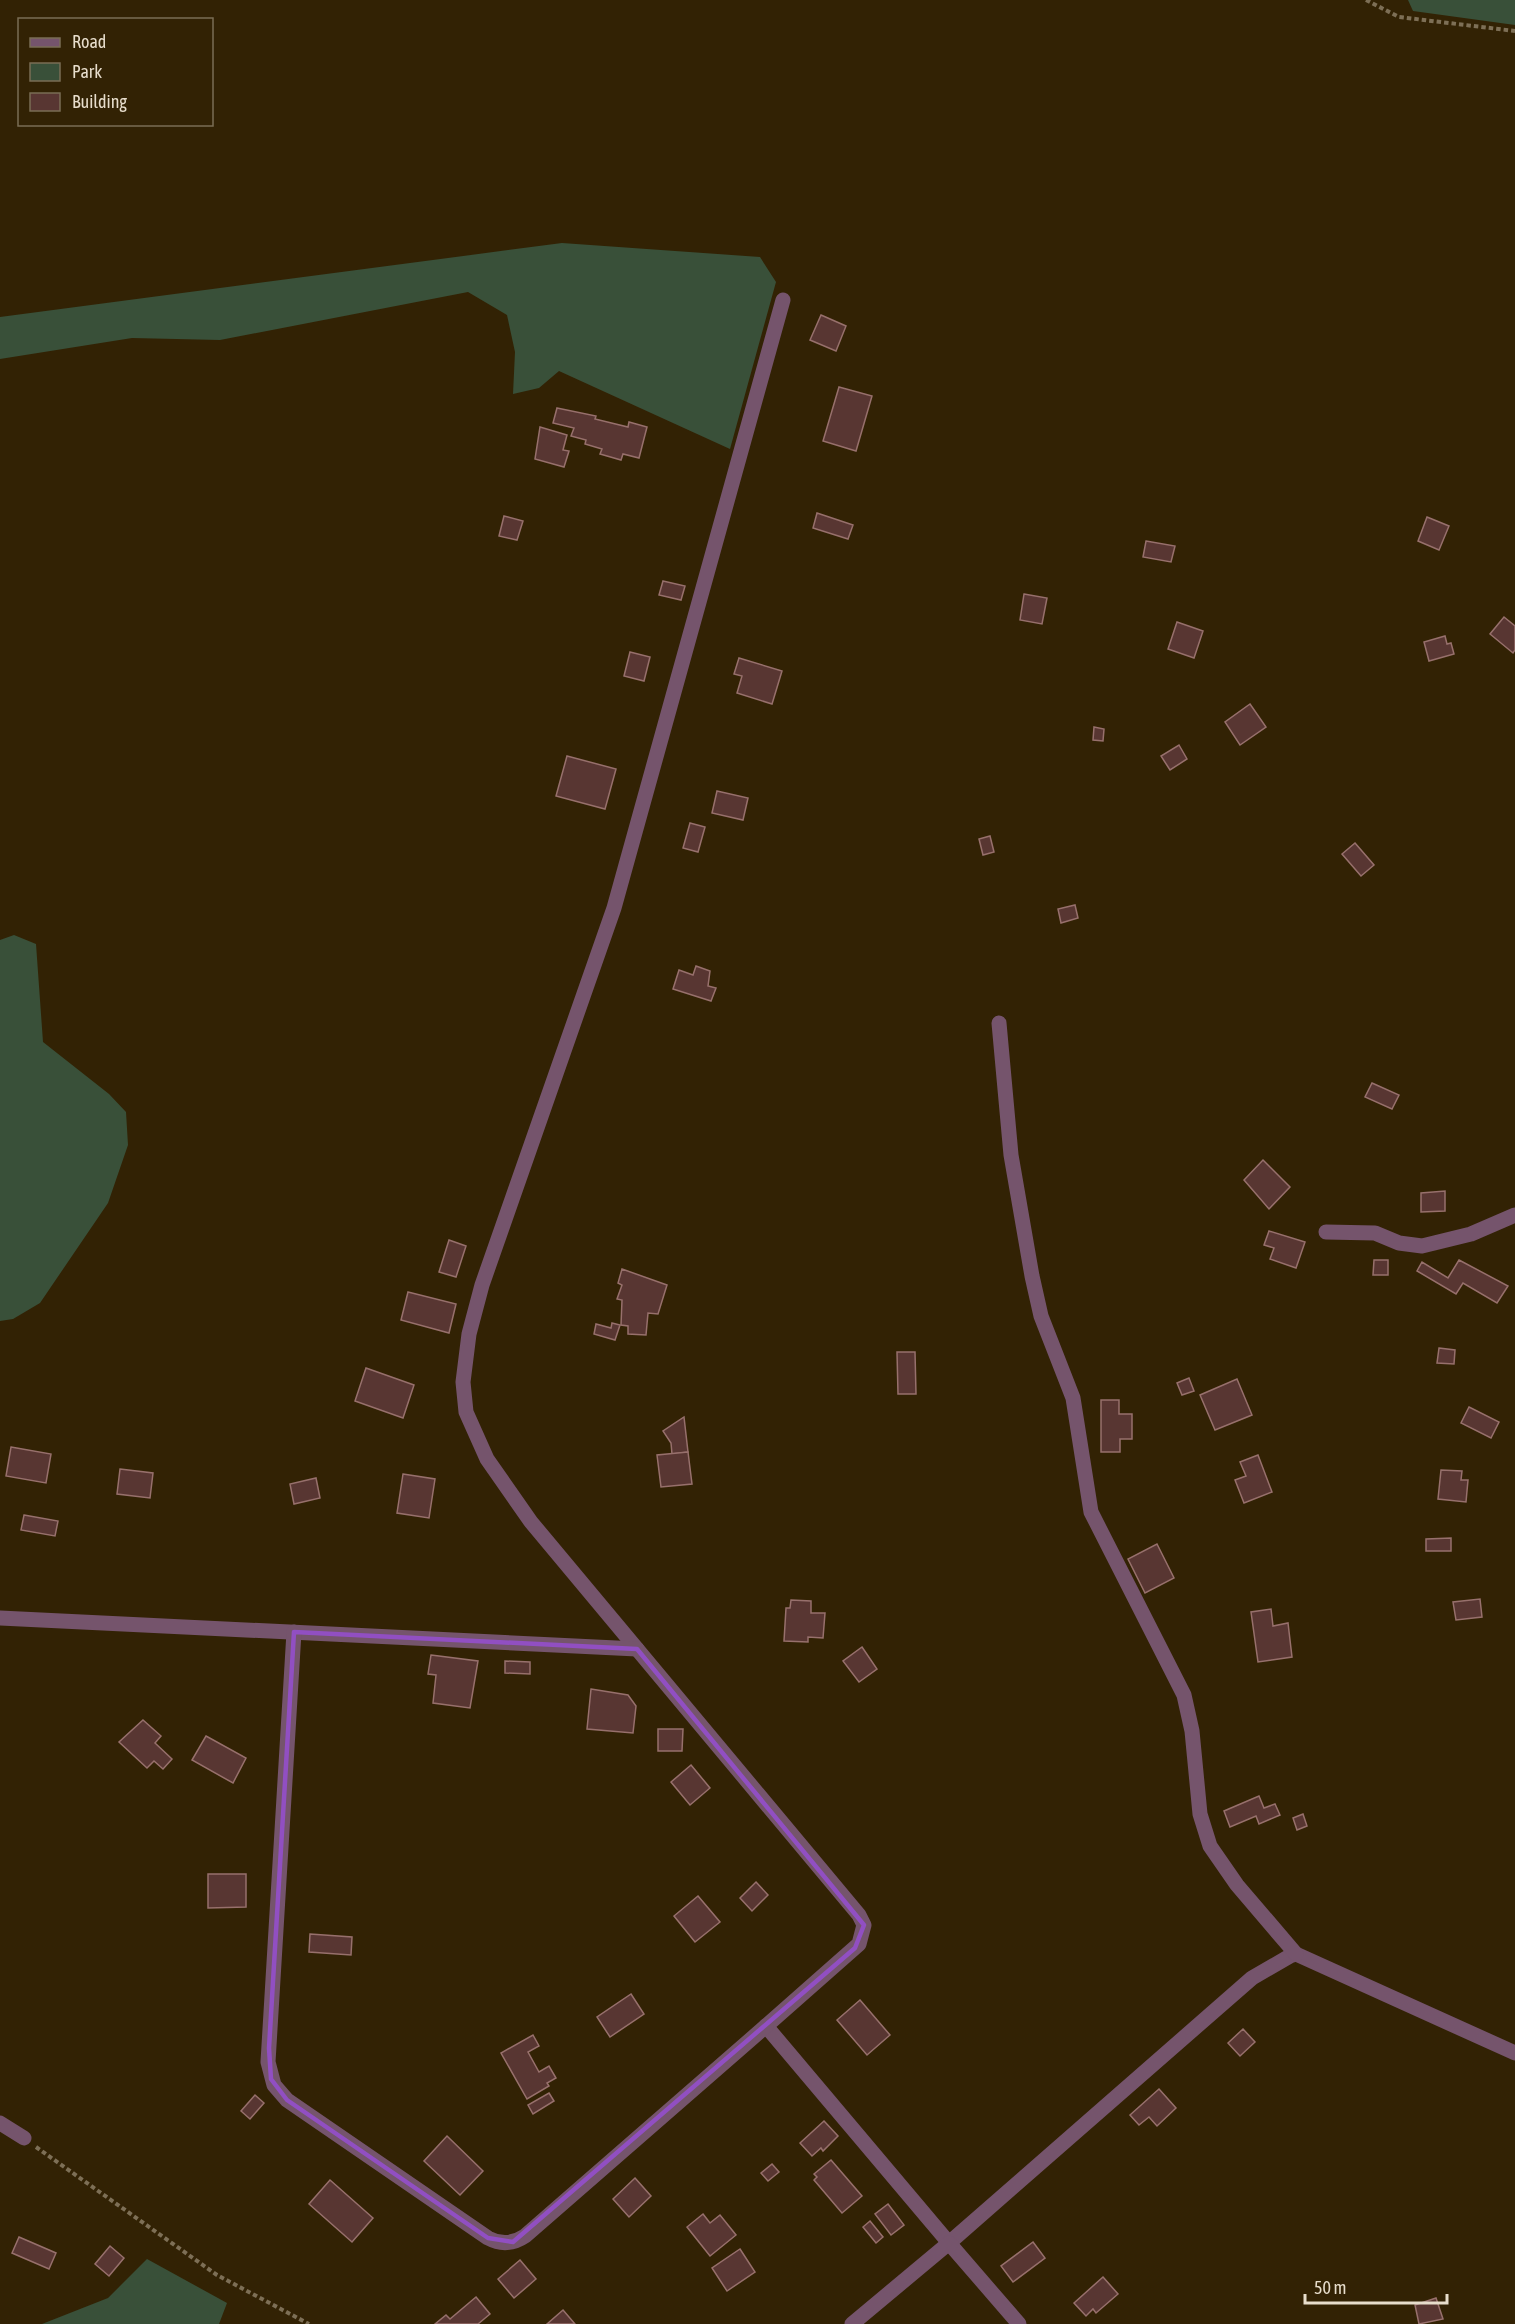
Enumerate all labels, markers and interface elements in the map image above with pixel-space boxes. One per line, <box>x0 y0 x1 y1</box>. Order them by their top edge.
legend <box>18 18 213 126</box>
text: Road <box>72 31 106 52</box>
text: Park <box>72 61 102 82</box>
text: Building <box>72 91 127 112</box>
scale bar <box>1305 2267 1448 2305</box>
text: 50 m <box>1314 2277 1346 2298</box>

